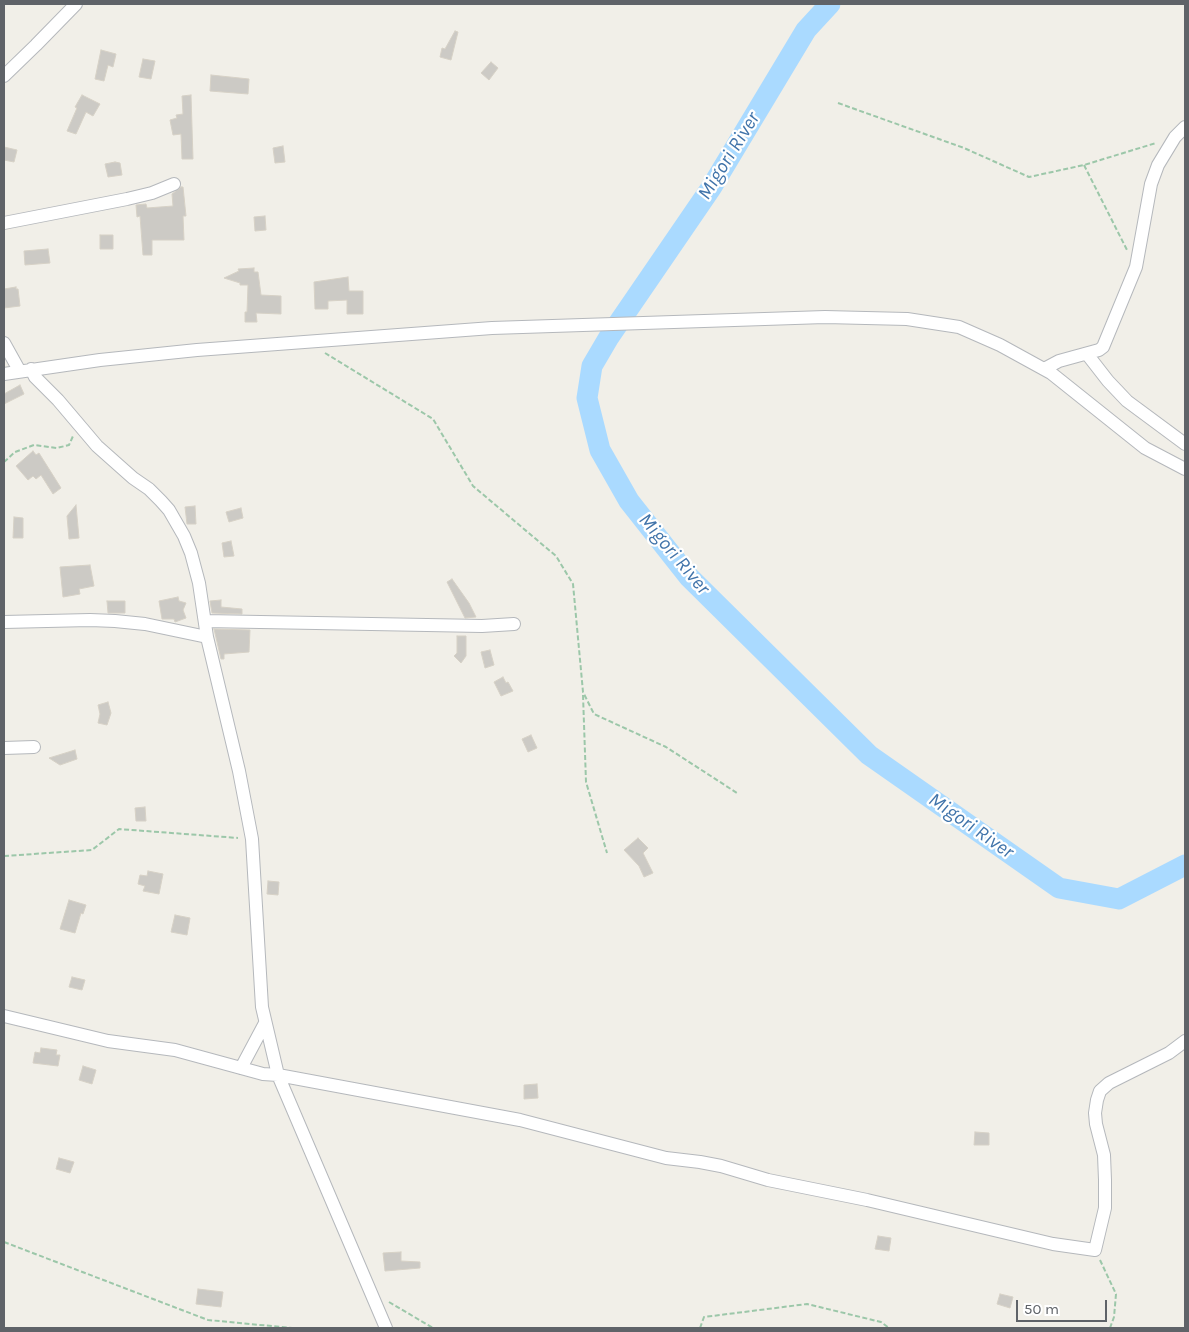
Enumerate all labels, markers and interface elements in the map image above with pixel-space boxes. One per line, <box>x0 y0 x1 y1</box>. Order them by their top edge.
water label: Migori River <box>693 108 765 204</box>
water label: Migori River <box>633 508 715 600</box>
water label: Migori River <box>924 788 1018 864</box>
scale bar <box>1019 1290 1110 1322</box>
text: 50 m <box>1024 1300 1059 1318</box>

